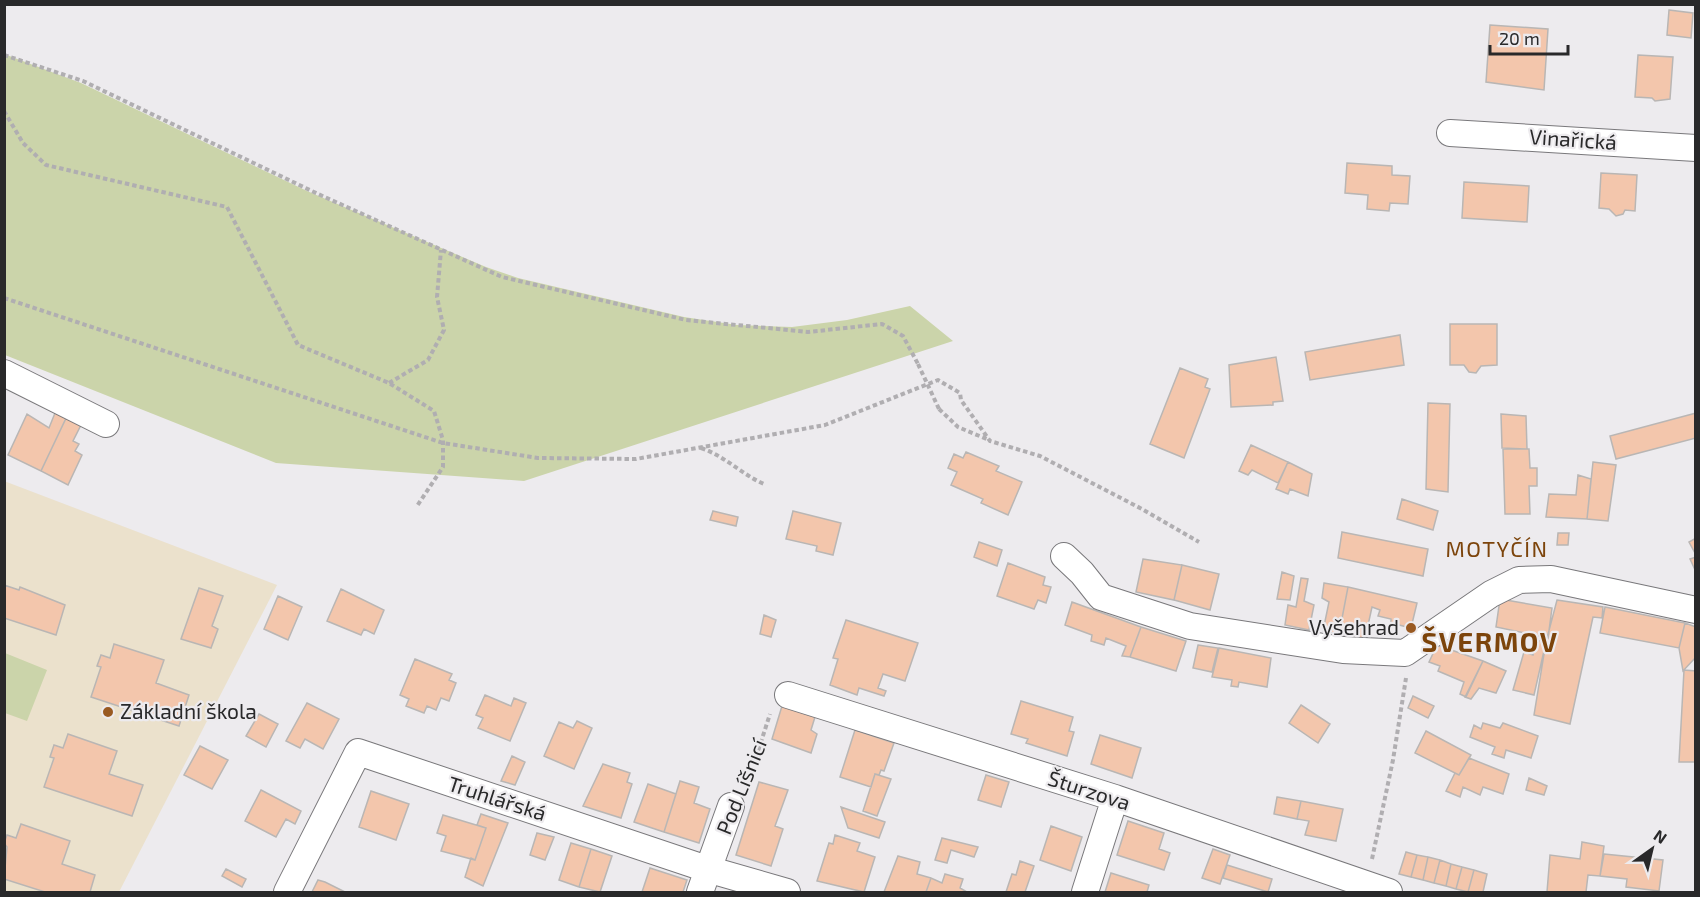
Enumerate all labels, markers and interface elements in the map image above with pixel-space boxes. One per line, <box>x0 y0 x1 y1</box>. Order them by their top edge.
scale bar <box>1490 18 1568 56</box>
text: 20 m <box>1499 27 1540 49</box>
street label: Vinařická <box>1528 123 1618 154</box>
district label: MOTYČÍN <box>1446 535 1548 561</box>
place label: Vyšehrad <box>1309 614 1399 639</box>
marker: Vyšehrad <box>1404 621 1418 635</box>
district label: ŠVERMOV <box>1421 625 1559 657</box>
place label: Základní škola <box>120 698 257 723</box>
marker: Základní škola <box>101 705 115 719</box>
street label: Pod Líšnicí <box>710 734 771 838</box>
street label: Šturzova <box>1045 765 1134 815</box>
street label: Truhlářská <box>445 770 550 825</box>
north arrow <box>1622 819 1682 879</box>
text: N <box>1651 825 1671 847</box>

